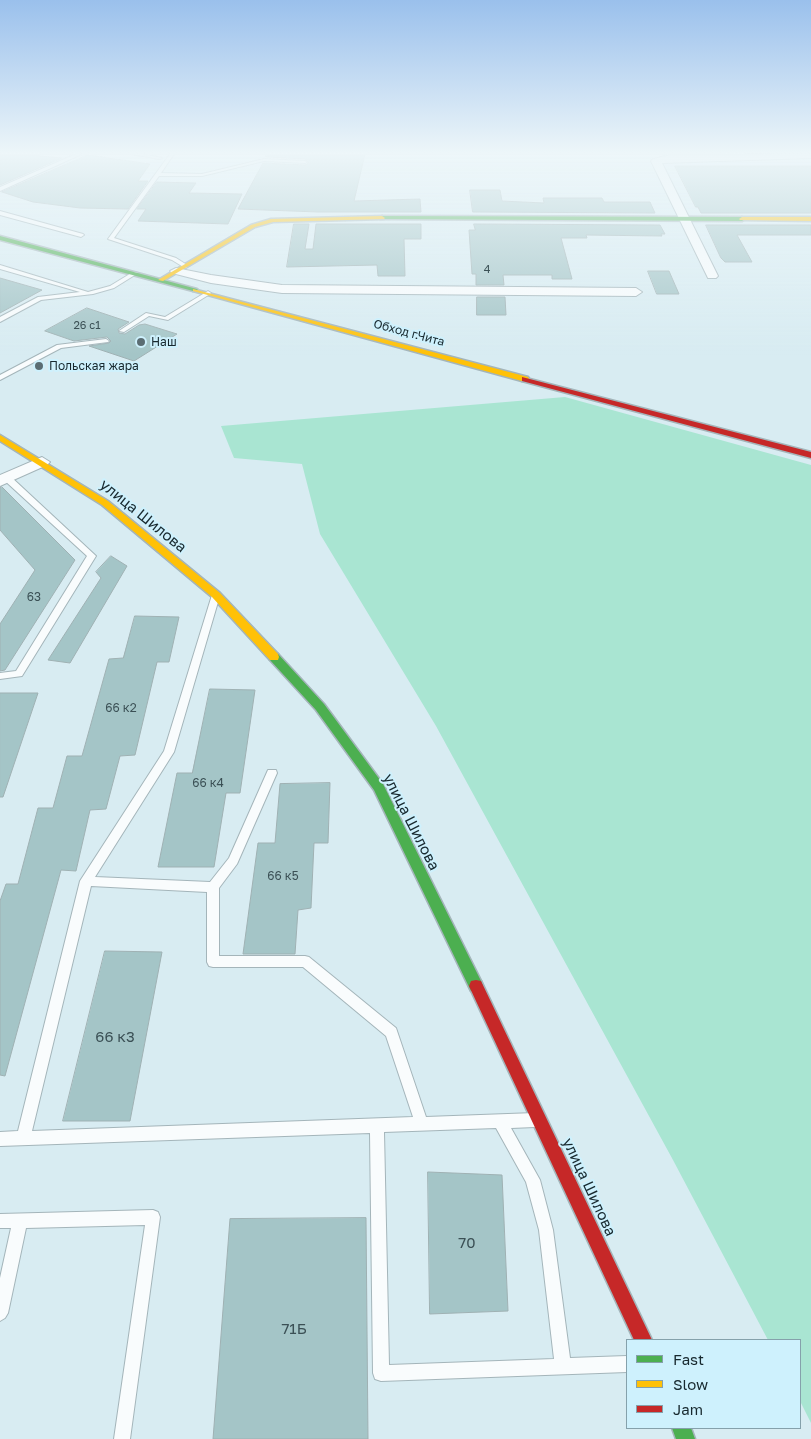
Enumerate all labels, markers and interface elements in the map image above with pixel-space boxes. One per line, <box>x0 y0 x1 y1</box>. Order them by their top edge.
house number: 4 <box>484 263 490 277</box>
street label: Обход г.Чита <box>372 317 446 349</box>
house number: 26 с1 <box>73 319 101 333</box>
place label: Наш <box>151 335 177 349</box>
marker: Наш <box>135 336 147 348</box>
place label: Польская жара <box>49 359 139 373</box>
marker: Польская жара <box>33 360 45 372</box>
street label: улица Шилова <box>96 476 190 556</box>
house number: 63 <box>27 590 41 604</box>
house number: 66 к2 <box>105 701 137 715</box>
street label: улица Шилова <box>379 771 443 873</box>
house number: 66 к4 <box>192 776 224 790</box>
house number: 66 к5 <box>267 869 299 883</box>
house number: 66 к3 <box>95 1028 135 1046</box>
street label: улица Шилова <box>558 1135 620 1239</box>
house number: 70 <box>458 1234 476 1252</box>
house number: 71Б <box>281 1320 307 1338</box>
legend <box>626 1339 801 1429</box>
text: Fast <box>673 1350 704 1368</box>
text: Slow <box>673 1375 708 1393</box>
text: Jam <box>673 1400 703 1418</box>

